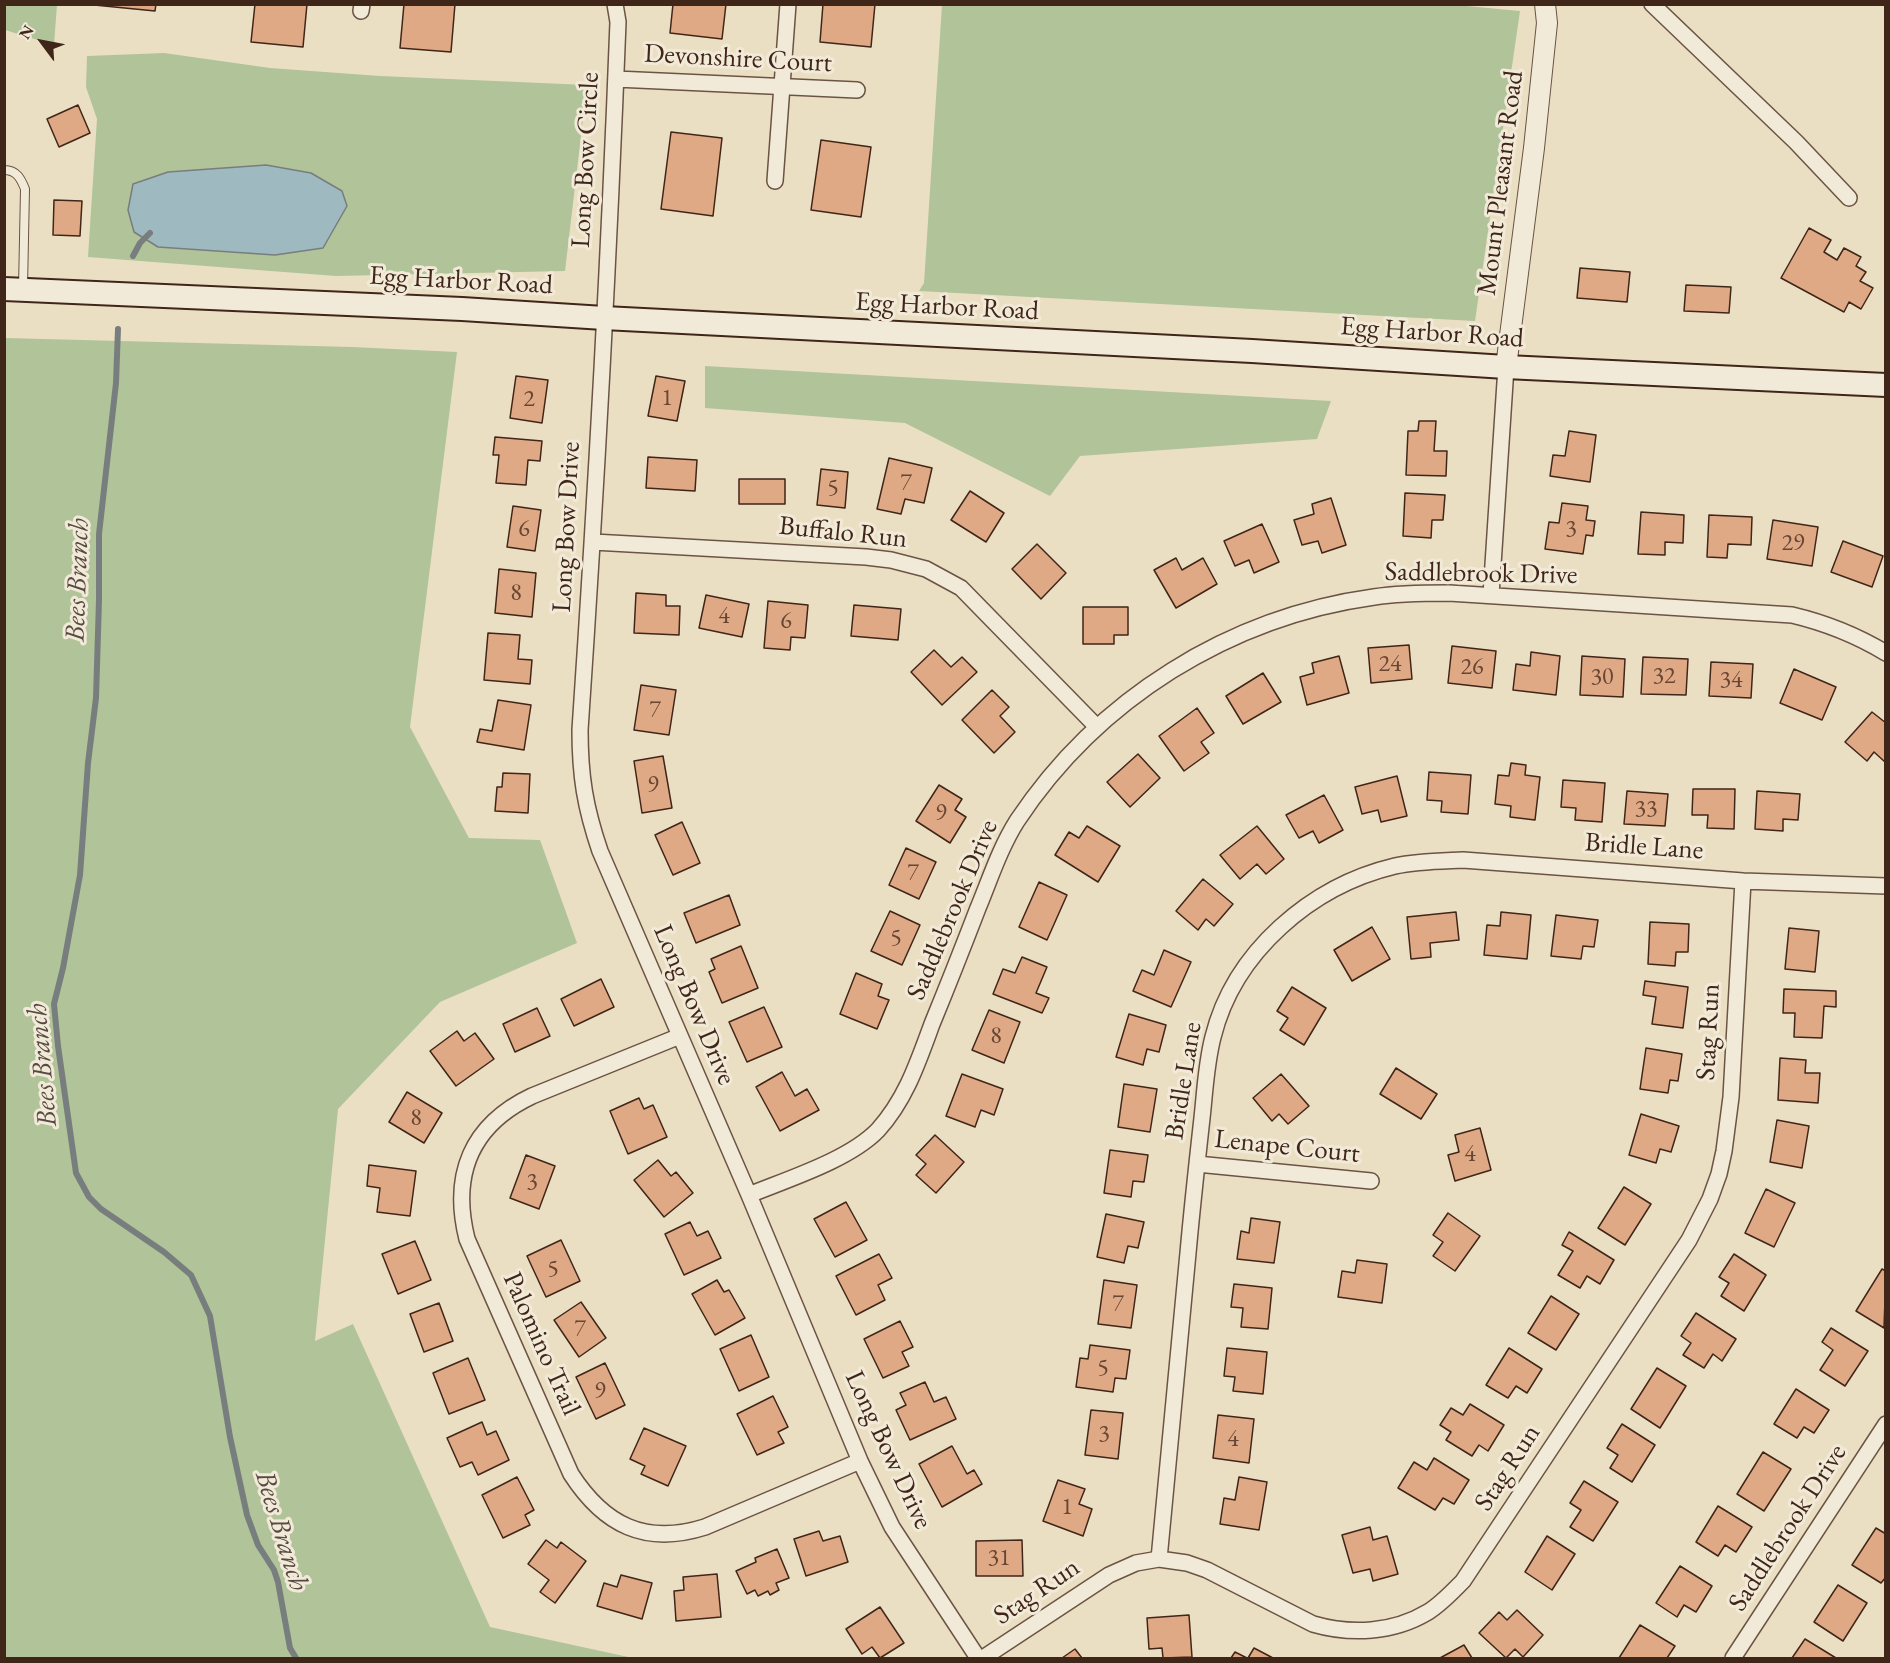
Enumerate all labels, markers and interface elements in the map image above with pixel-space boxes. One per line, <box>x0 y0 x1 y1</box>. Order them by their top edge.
north arrow <box>12 12 72 72</box>
text: N <box>14 21 39 43</box>
street label: Devonshire Court <box>643 38 833 80</box>
street label: Mount Pleasant Road <box>1471 69 1531 297</box>
street label: Long Bow Circle <box>565 71 607 249</box>
street label: Egg Harbor Road <box>368 260 554 302</box>
street label: Egg Harbor Road <box>854 286 1040 328</box>
street label: Egg Harbor Road <box>1339 310 1525 356</box>
house number: 1 <box>661 384 673 412</box>
house number: 2 <box>523 385 535 413</box>
street label: Long Bow Drive <box>546 441 588 613</box>
house number: 7 <box>900 469 912 497</box>
house number: 5 <box>827 474 839 502</box>
street label: Buffalo Run <box>777 510 909 556</box>
house number: 6 <box>518 515 530 543</box>
house number: 3 <box>1565 515 1577 543</box>
water label: Bees Branch <box>59 518 97 642</box>
house number: 29 <box>1781 529 1805 557</box>
street label: Saddlebrook Drive <box>1384 556 1578 592</box>
house number: 8 <box>510 579 522 607</box>
house number: 4 <box>718 602 730 630</box>
house number: 6 <box>780 607 792 635</box>
house number: 24 <box>1378 650 1402 678</box>
house number: 26 <box>1460 653 1484 681</box>
house number: 32 <box>1652 662 1676 690</box>
house number: 30 <box>1590 663 1614 691</box>
house number: 34 <box>1719 666 1743 694</box>
house number: 7 <box>649 696 661 724</box>
house number: 9 <box>647 771 659 799</box>
house number: 33 <box>1634 795 1658 823</box>
house number: 9 <box>935 799 947 827</box>
street label: Saddlebrook Drive <box>900 815 1006 1005</box>
street label: Bridle Lane <box>1584 827 1704 867</box>
house number: 7 <box>907 859 919 887</box>
street label: Long Bow Drive <box>646 920 742 1090</box>
house number: 5 <box>890 924 902 952</box>
street label: Stag Run <box>1690 983 1728 1081</box>
water label: Bees Branch <box>21 1002 65 1128</box>
street label: Bridle Lane <box>1159 1020 1209 1142</box>
house number: 8 <box>990 1022 1002 1050</box>
house number: 8 <box>410 1104 422 1132</box>
street label: Lenape Court <box>1213 1123 1361 1171</box>
house number: 4 <box>1464 1140 1476 1168</box>
house number: 3 <box>526 1168 538 1196</box>
house number: 5 <box>547 1255 559 1283</box>
street label: Palomino Trail <box>495 1267 587 1421</box>
house number: 7 <box>1112 1290 1124 1318</box>
house number: 7 <box>574 1315 586 1343</box>
house number: 5 <box>1097 1354 1109 1382</box>
street label: Long Bow Drive <box>837 1366 939 1534</box>
house number: 9 <box>594 1377 606 1405</box>
street label: Stag Run <box>1468 1419 1548 1517</box>
house number: 3 <box>1098 1420 1110 1448</box>
house number: 4 <box>1227 1425 1239 1453</box>
street label: Saddlebrook Drive <box>1722 1438 1854 1618</box>
water label: Bees Branch <box>247 1467 315 1595</box>
house number: 1 <box>1061 1493 1073 1521</box>
house number: 31 <box>987 1544 1011 1572</box>
street label: Stag Run <box>988 1552 1086 1632</box>

